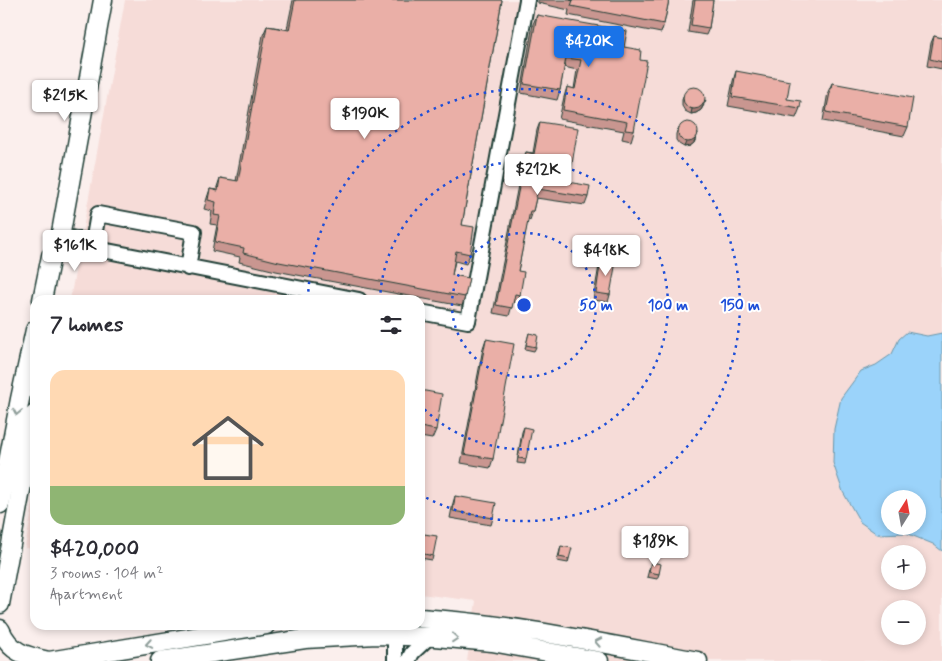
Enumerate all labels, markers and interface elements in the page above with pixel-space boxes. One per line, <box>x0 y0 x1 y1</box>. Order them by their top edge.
pin: $420K <box>554 26 624 68</box>
text: $420K <box>565 31 613 52</box>
pin: $215K <box>30 80 100 122</box>
text: $215K <box>43 85 87 106</box>
pin: $190K <box>330 98 400 140</box>
text: $190K <box>341 103 389 124</box>
pin: $212K <box>503 154 573 196</box>
text: $212K <box>516 159 560 180</box>
pin: $161K <box>40 230 110 272</box>
pin: $418K <box>571 234 641 277</box>
text: $161K <box>54 235 96 256</box>
text: $418K <box>583 240 629 261</box>
centre of rings <box>515 296 533 314</box>
text: 50 m <box>579 296 613 316</box>
text: 100 m <box>648 296 688 316</box>
text: 150 m <box>720 296 760 316</box>
text: 7 homes <box>50 311 123 339</box>
icon: filters <box>377 311 405 339</box>
icon: home <box>183 403 273 493</box>
one-way arrow <box>13 407 23 416</box>
north arrow <box>881 490 926 535</box>
map controls <box>881 490 926 645</box>
pin: $189K <box>620 526 690 568</box>
text: $189K <box>632 531 678 552</box>
text: $420,000 <box>50 535 139 563</box>
button: + <box>881 545 926 590</box>
text: 3 rooms · 104 m² <box>50 563 163 584</box>
text: Apartment <box>50 584 123 605</box>
button: − <box>881 600 926 645</box>
one-way arrow <box>451 633 459 644</box>
one-way arrow <box>594 638 603 648</box>
one-way arrow <box>144 639 153 649</box>

